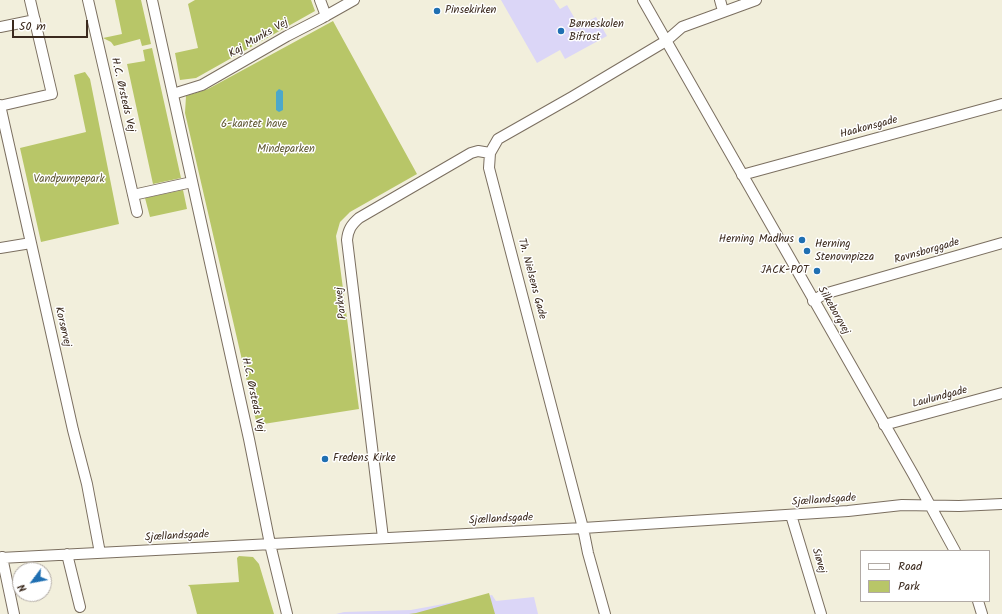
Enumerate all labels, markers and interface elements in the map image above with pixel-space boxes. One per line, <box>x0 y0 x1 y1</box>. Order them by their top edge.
place label: Pinsekirken <box>445 4 496 18</box>
marker: Pinsekirken <box>432 6 442 16</box>
scale bar <box>14 12 90 38</box>
text: 50 m <box>19 17 46 36</box>
street label: Kaj Munks Vej <box>227 17 291 61</box>
place label: Børneskolen Bifrost <box>569 18 624 44</box>
marker: Børneskolen Bifrost <box>556 26 566 36</box>
street label: H.C. Ørsteds Vej <box>107 56 137 134</box>
street label: Haakonsgade <box>839 114 899 142</box>
park label: 6-kantet have <box>221 118 287 132</box>
park label: Mindeparken <box>257 143 315 157</box>
park label: Vandpumpepark <box>33 173 105 187</box>
place label: Herning Madhus <box>719 233 794 247</box>
marker: Herning Madhus <box>797 235 807 245</box>
street label: Ravnsborggade <box>893 236 961 268</box>
street label: Th. Nielsens Gade <box>514 237 548 321</box>
place label: Herning Stenovnpizza <box>815 238 874 264</box>
marker: Herning Stenovnpizza <box>802 246 812 256</box>
place label: JACK-POT <box>760 264 809 278</box>
marker: JACK-POT <box>812 266 822 276</box>
street label: Silkeborgvej <box>814 285 852 337</box>
street label: Parkvej <box>333 286 351 320</box>
street label: Korsørvej <box>51 306 73 348</box>
street label: H.C. Ørsteds Vej <box>238 356 266 434</box>
street label: Laulundgade <box>911 384 969 412</box>
place label: Fredens Kirke <box>333 452 396 466</box>
marker: Fredens Kirke <box>320 454 330 464</box>
street label: Sjællandsgade <box>792 492 856 510</box>
street label: Sjællandsgade <box>469 512 533 528</box>
street label: Sjællandsgade <box>145 529 209 545</box>
street label: Siøvej <box>808 547 828 575</box>
legend <box>860 550 990 602</box>
text: Road <box>898 557 922 576</box>
north arrow <box>12 562 52 602</box>
text: Park <box>898 577 920 596</box>
text: N <box>13 580 32 596</box>

